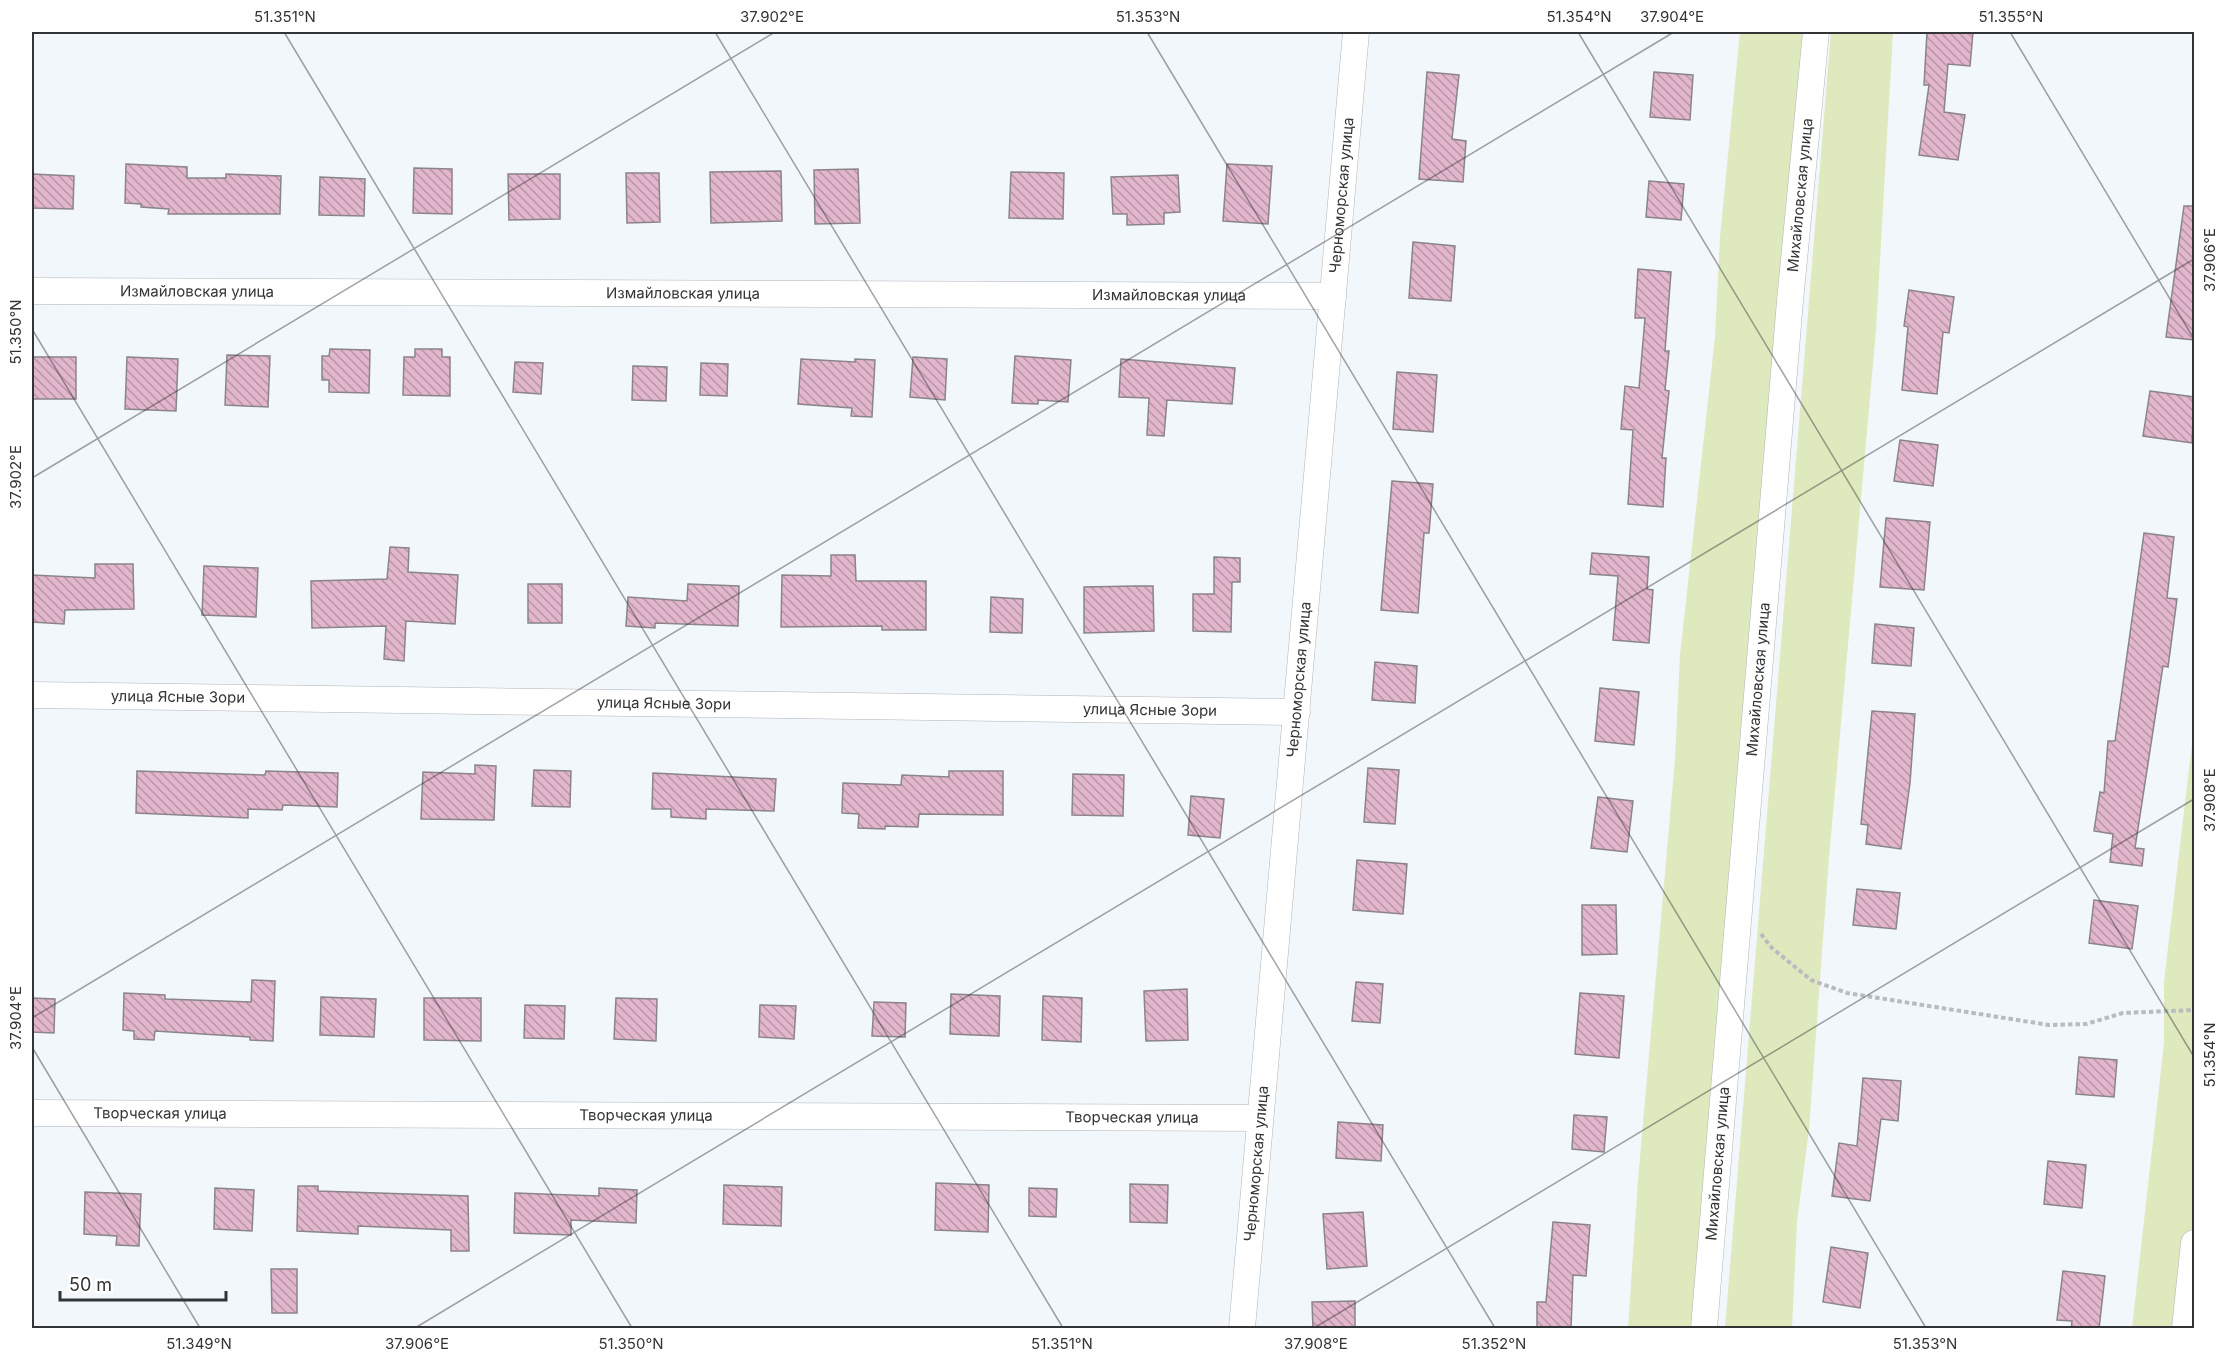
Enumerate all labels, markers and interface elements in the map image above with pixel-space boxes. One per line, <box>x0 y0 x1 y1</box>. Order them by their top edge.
text: 51.351°N <box>254 7 316 26</box>
text: 37.902°E <box>740 7 804 26</box>
text: 51.353°N <box>1116 7 1180 26</box>
text: 51.354°N <box>1546 7 1612 26</box>
text: 37.904°E <box>1640 7 1704 26</box>
text: 51.355°N <box>1979 7 2043 26</box>
street label: Черноморская улица <box>1325 117 1357 274</box>
street label: Михайловская улица <box>1783 117 1817 273</box>
text: 37.906°E <box>2200 228 2219 292</box>
street label: Измайловская улица <box>120 281 274 301</box>
street label: Измайловская улица <box>606 283 760 303</box>
street label: Измайловская улица <box>1092 285 1246 305</box>
text: 51.350°N <box>6 299 25 365</box>
text: 37.902°E <box>6 445 25 509</box>
street label: Черноморская улица <box>1282 601 1315 758</box>
street label: Михайловская улица <box>1742 601 1774 757</box>
street label: улица Ясные Зори <box>111 686 245 707</box>
street label: улица Ясные Зори <box>597 693 731 713</box>
street label: улица Ясные Зори <box>1083 699 1217 720</box>
text: 37.908°E <box>2200 768 2219 832</box>
text: 37.904°E <box>6 986 25 1050</box>
text: 51.354°N <box>2200 1022 2219 1088</box>
street label: Черноморская улица <box>1240 1085 1272 1242</box>
street label: Михайловская улица <box>1701 1086 1733 1241</box>
street label: Творческая улица <box>93 1103 227 1123</box>
street label: Творческая улица <box>579 1105 713 1125</box>
street label: Творческая улица <box>1065 1107 1199 1127</box>
scale bar <box>60 1264 226 1302</box>
text: 50 m <box>69 1274 112 1295</box>
text: 51.349°N <box>166 1334 232 1353</box>
text: 37.906°E <box>385 1334 449 1353</box>
text: 51.350°N <box>598 1334 664 1353</box>
text: 51.351°N <box>1031 1334 1093 1353</box>
text: 37.908°E <box>1284 1334 1348 1353</box>
text: 51.352°N <box>1462 1334 1526 1353</box>
text: 51.353°N <box>1893 1334 1957 1353</box>

